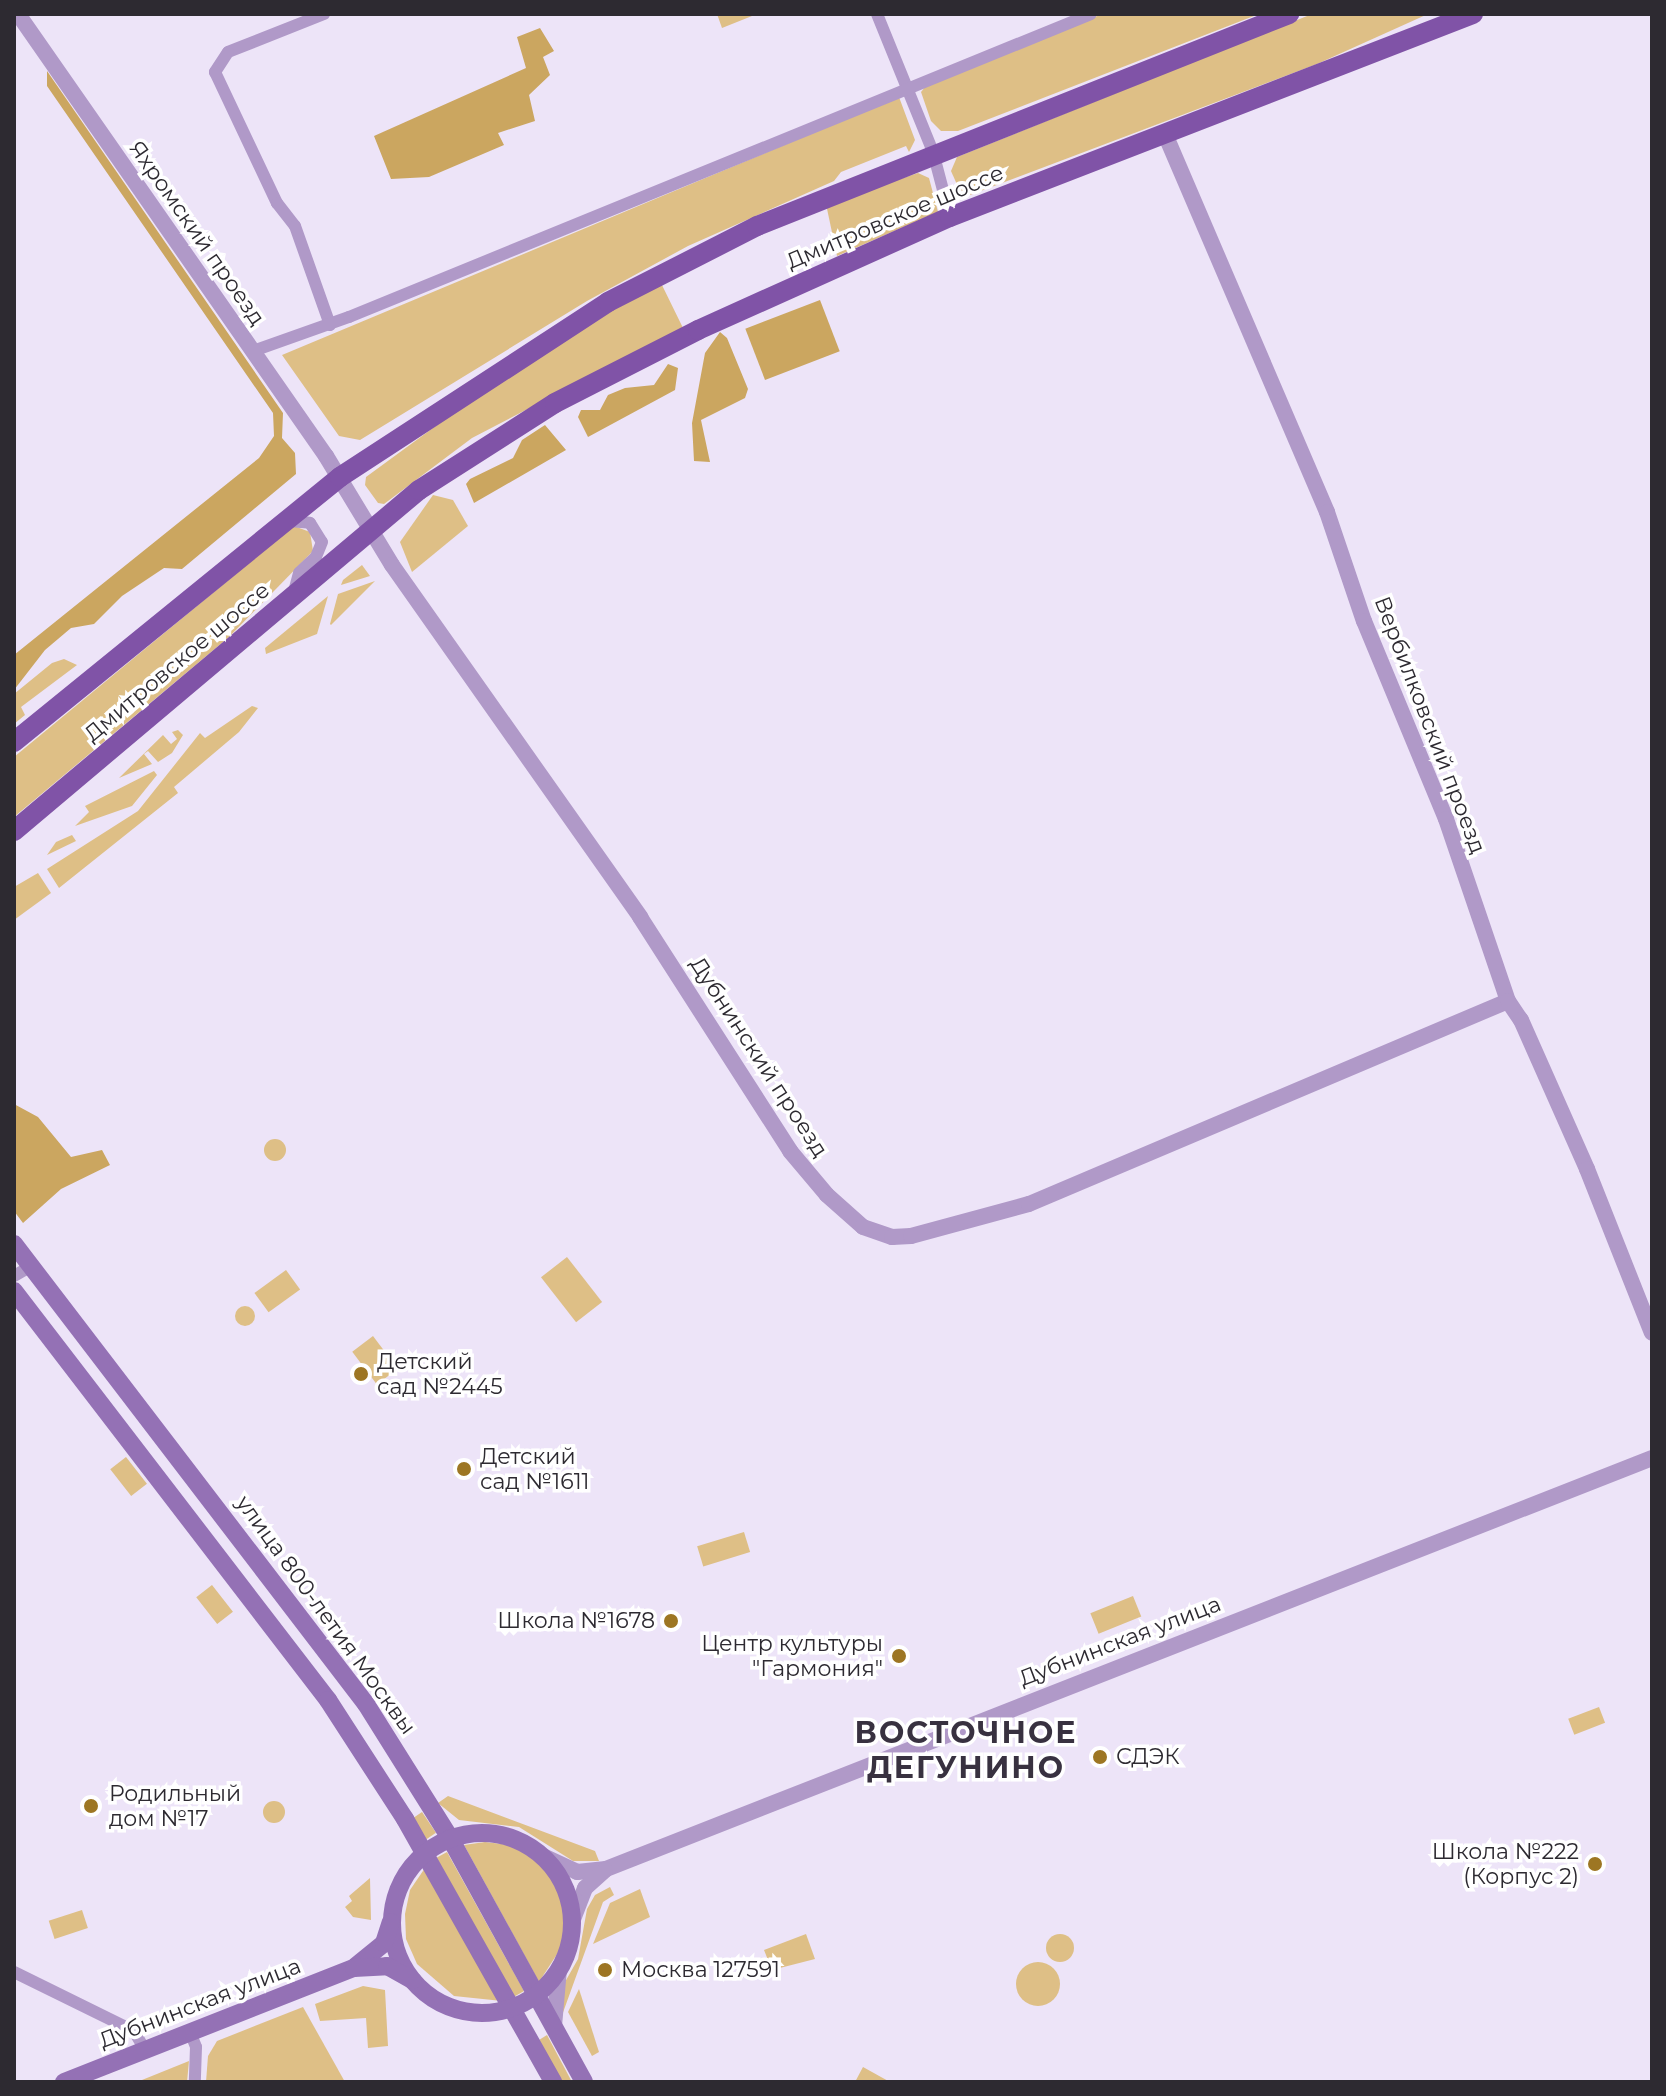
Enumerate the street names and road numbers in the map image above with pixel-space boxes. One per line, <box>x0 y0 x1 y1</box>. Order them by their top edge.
street label: Яхромский проезд <box>123 136 271 330</box>
street label: Дмитровское шоссе <box>782 159 1008 275</box>
street label: Дмитровское шоссе <box>79 577 275 747</box>
street label: Вербилковский проезд <box>1369 593 1491 857</box>
street label: Дубнинский проезд <box>684 952 834 1162</box>
street label: улица 800-летия Москвы <box>231 1491 421 1739</box>
street label: Дубнинская улица <box>1016 1590 1224 1692</box>
street label: Дубнинская улица <box>96 1952 304 2054</box>

